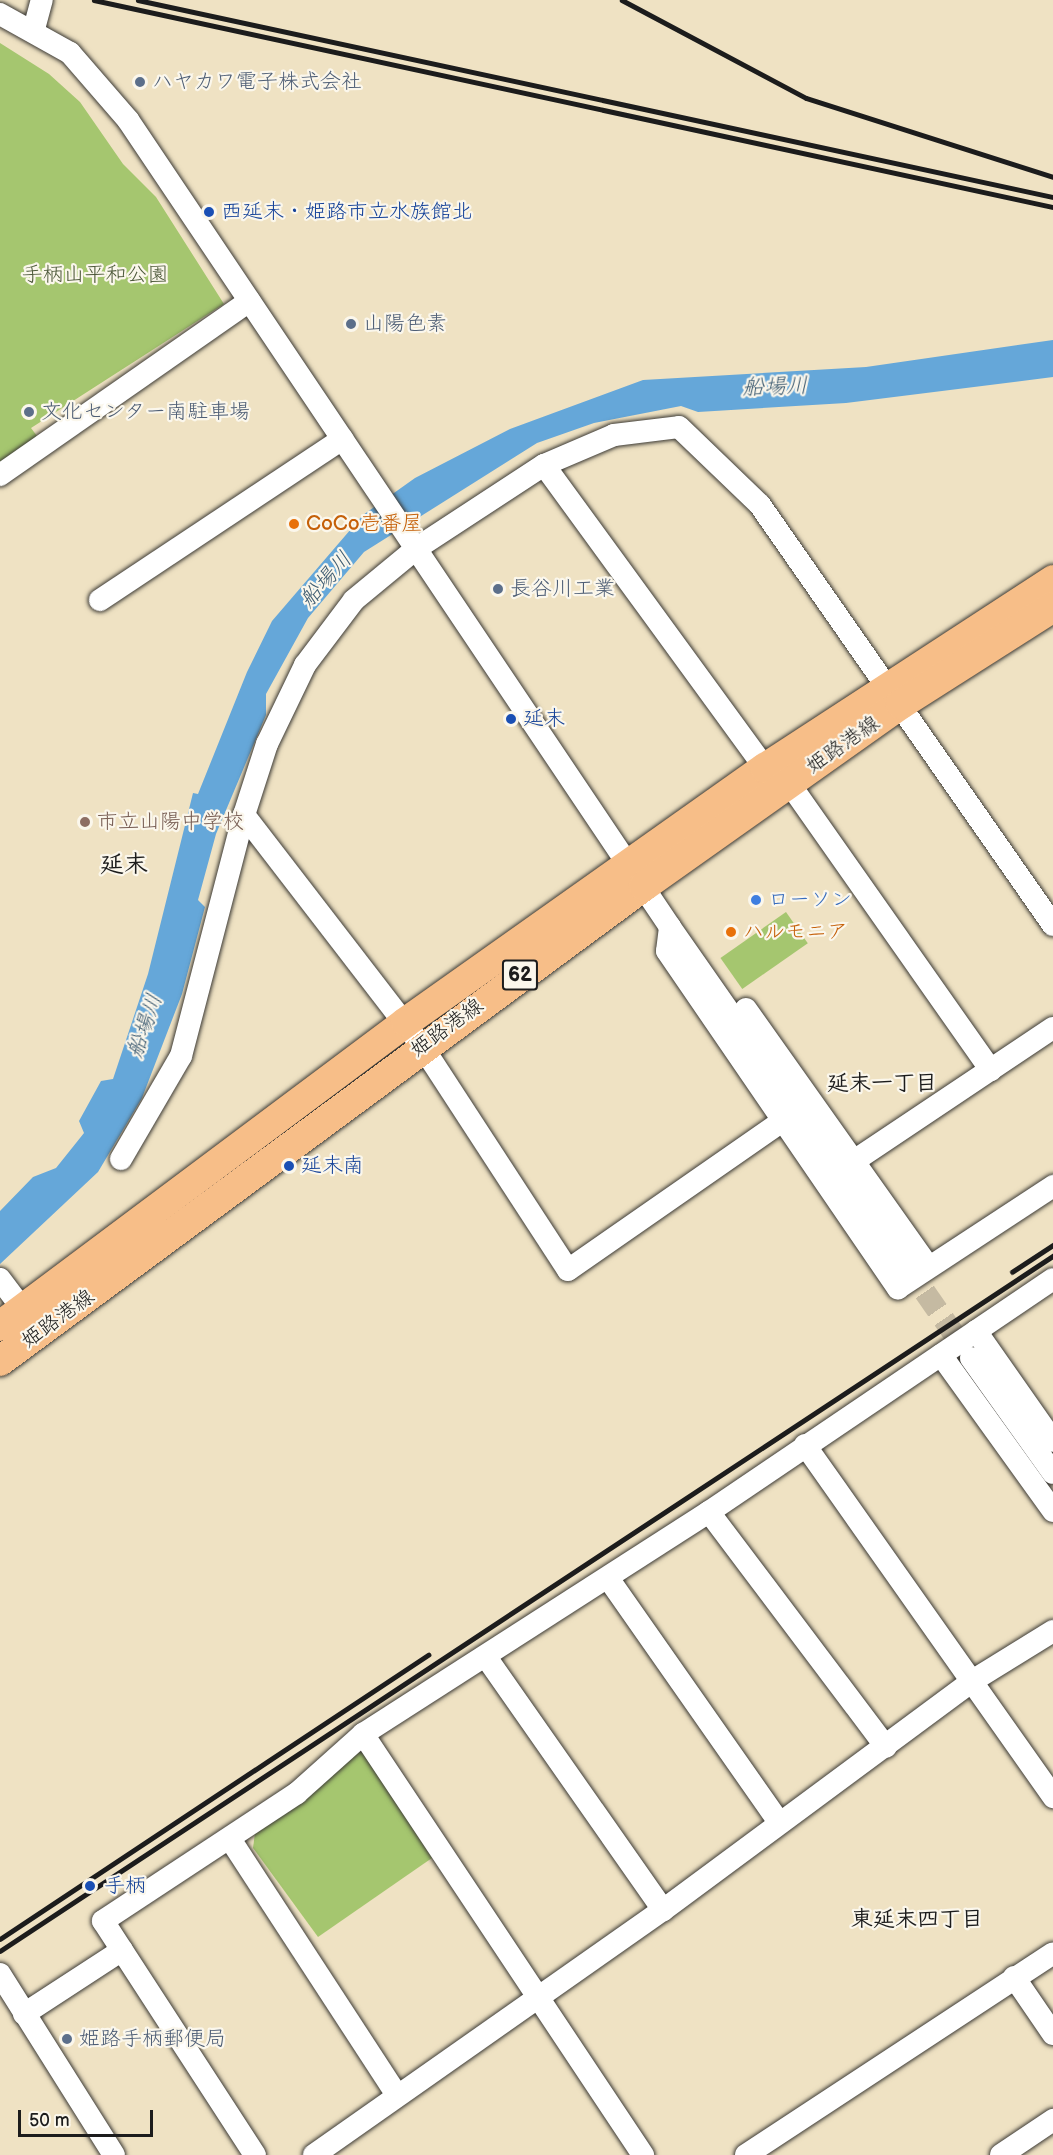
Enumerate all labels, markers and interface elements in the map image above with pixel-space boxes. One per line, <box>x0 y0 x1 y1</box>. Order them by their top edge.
place label: ハヤカワ電子株式会社 <box>152 69 362 95</box>
marker: ハヤカワ電子株式会社 <box>133 75 147 89</box>
place label: 西延末・姫路市立水族館北 <box>221 199 473 225</box>
marker: 西延末・姫路市立水族館北 <box>202 205 216 219</box>
park label: 手柄山平和公園 <box>22 262 168 288</box>
place label: 山陽色素 <box>363 311 447 337</box>
marker: 山陽色素 <box>344 317 358 331</box>
water label: 船場川 <box>742 373 808 401</box>
place label: 文化センター南駐車場 <box>41 399 251 425</box>
marker: 文化センター南駐車場 <box>22 405 36 419</box>
place label: CoCo壱番屋 <box>306 511 423 537</box>
marker: CoCo壱番屋 <box>287 517 301 531</box>
water label: 船場川 <box>294 547 358 613</box>
place label: 長谷川工業 <box>510 576 615 602</box>
marker: 長谷川工業 <box>491 582 505 596</box>
place label: 延末 <box>523 706 565 732</box>
street label: 姫路港線 <box>801 711 885 779</box>
marker: 延末 <box>504 712 518 726</box>
place label: 市立山陽中学校 <box>97 809 244 835</box>
marker: 市立山陽中学校 <box>78 815 92 829</box>
district label: 延末 <box>100 851 148 879</box>
place label: ローソン <box>768 887 852 913</box>
marker: ローソン <box>749 893 763 907</box>
place label: ハルモニア <box>743 919 848 945</box>
marker: ハルモニア <box>724 925 738 939</box>
road number: 62 <box>500 958 540 992</box>
water label: 船場川 <box>122 991 168 1061</box>
street label: 姫路港線 <box>406 993 488 1063</box>
district label: 延末一丁目 <box>827 1071 937 1097</box>
place label: 延末南 <box>301 1153 364 1179</box>
marker: 延末南 <box>282 1159 296 1173</box>
street label: 姫路港線 <box>17 1284 99 1354</box>
place label: 手柄 <box>104 1873 146 1899</box>
marker: 手柄 <box>81 1877 99 1895</box>
district label: 東延末四丁目 <box>851 1907 983 1933</box>
place label: 姫路手柄郵便局 <box>79 2026 226 2052</box>
marker: 姫路手柄郵便局 <box>60 2032 74 2046</box>
scale bar <box>21 2098 156 2136</box>
text: 50 m <box>29 2110 70 2131</box>

